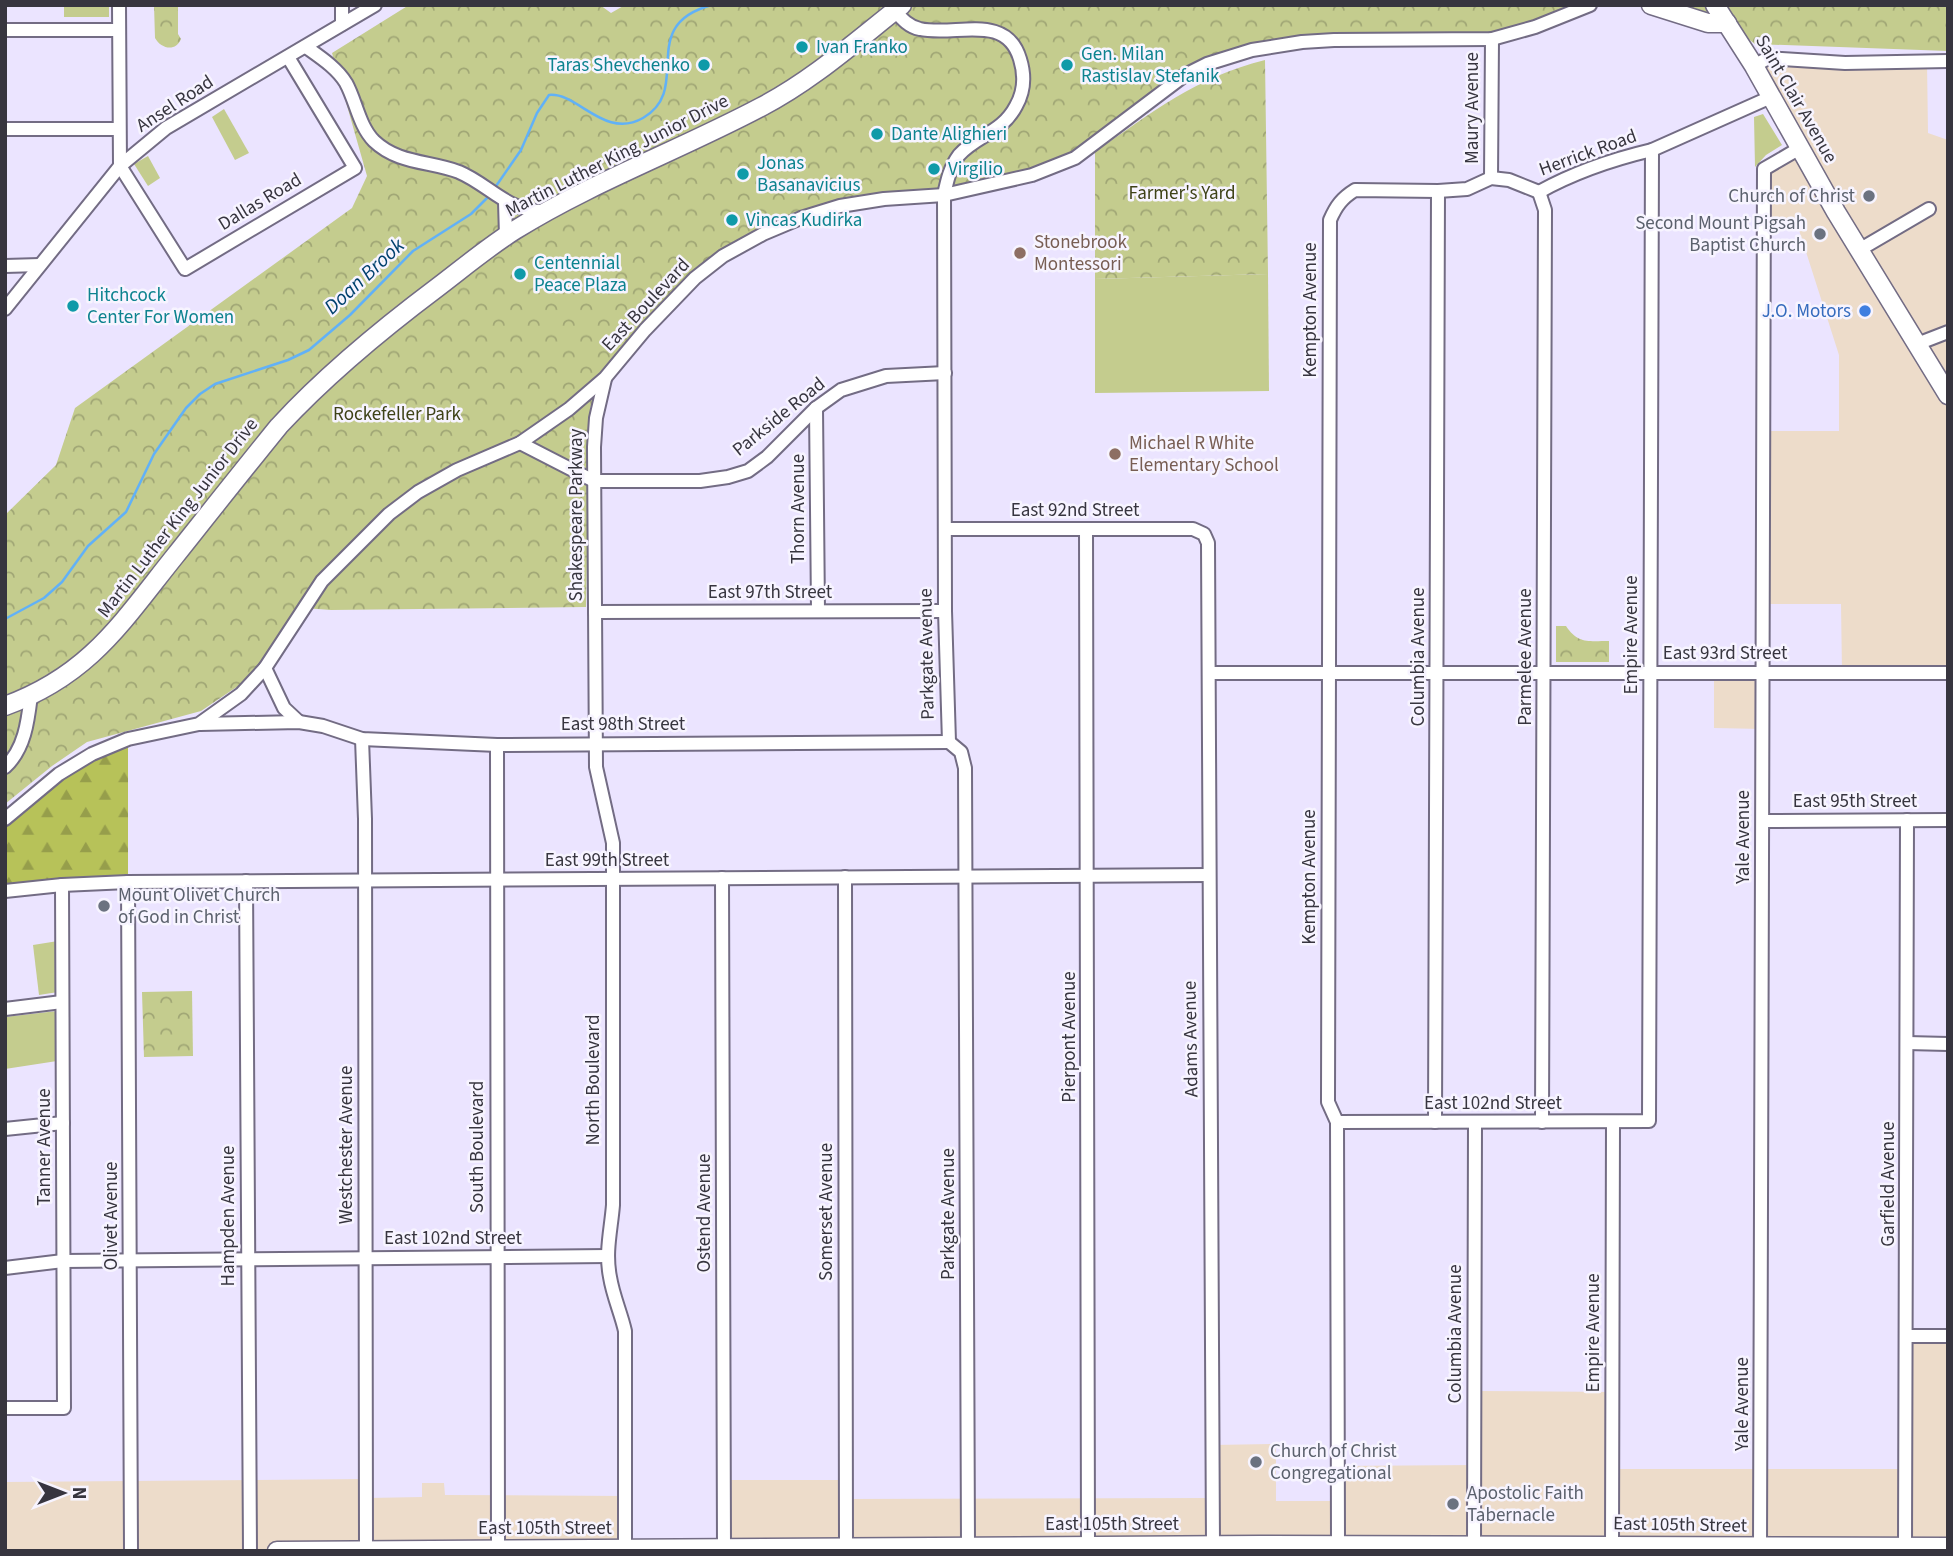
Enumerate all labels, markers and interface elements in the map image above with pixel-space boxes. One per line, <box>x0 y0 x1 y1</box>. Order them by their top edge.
street label: Saint Clair Avenue <box>1748 30 1844 168</box>
place label: Ivan Franko <box>816 34 908 61</box>
marker: Ivan Franko <box>794 39 810 55</box>
place label: Gen. Milan Rastislav Stefanik <box>1081 41 1220 90</box>
place label: Taras Shevchenko <box>547 52 690 79</box>
street label: Maury Avenue <box>1459 52 1486 164</box>
marker: Taras Shevchenko <box>696 57 712 73</box>
marker: Gen. Milan Rastislav Stefanik <box>1059 57 1075 73</box>
street label: Ansel Road <box>131 69 219 139</box>
street label: Martin Luther King Junior Drive <box>501 88 733 224</box>
place label: Dante Alighieri <box>891 121 1007 148</box>
street label: Herrick Road <box>1535 123 1641 183</box>
marker: Dante Alighieri <box>869 126 885 142</box>
place label: Jonas Basanavicius <box>757 150 860 199</box>
place label: Virgilio <box>948 156 1003 183</box>
marker: Virgilio <box>926 161 942 177</box>
street label: Dallas Road <box>213 166 307 238</box>
marker: Jonas Basanavicius <box>735 166 751 182</box>
park label: Farmer's Yard <box>1128 180 1236 207</box>
place label: Church of Christ <box>1728 183 1856 210</box>
marker: Church of Christ <box>1861 188 1877 204</box>
place label: Vincas Kudirka <box>746 207 862 234</box>
place label: Second Mount Pigsah Baptist Church <box>1635 210 1806 259</box>
marker: Vincas Kudirka <box>724 212 740 228</box>
marker: Second Mount Pigsah Baptist Church <box>1812 226 1828 242</box>
place label: Stonebrook Montessori <box>1034 229 1127 278</box>
water label: Doan Brook <box>317 230 412 321</box>
street label: Kempton Avenue <box>1297 242 1324 378</box>
marker: Stonebrook Montessori <box>1012 245 1028 261</box>
place label: Centennial Peace Plaza <box>534 250 627 299</box>
street label: East Boulevard <box>596 252 696 358</box>
marker: Centennial Peace Plaza <box>512 266 528 282</box>
place label: Hitchcock Center For Women <box>87 282 234 331</box>
marker: Hitchcock Center For Women <box>65 298 81 314</box>
place label: J.O. Motors <box>1762 298 1851 325</box>
marker: J.O. Motors <box>1857 303 1873 319</box>
street label: Parkside Road <box>727 371 831 463</box>
park label: Rockefeller Park <box>333 401 462 428</box>
street label: Martin Luther King Junior Drive <box>91 412 265 624</box>
street label: Shakespeare Parkway <box>563 428 590 601</box>
place label: Michael R White Elementary School <box>1129 430 1279 479</box>
marker: Michael R White Elementary School <box>1107 446 1123 462</box>
street label: Thorn Avenue <box>785 454 812 564</box>
street label: East 92nd Street <box>1011 497 1140 524</box>
street label: Empire Avenue <box>1618 575 1645 695</box>
street label: East 97th Street <box>708 579 833 606</box>
street label: Columbia Avenue <box>1405 587 1432 727</box>
street label: Parkgate Avenue <box>912 588 942 720</box>
street label: Parmelee Avenue <box>1512 588 1539 726</box>
street label: East 93rd Street <box>1663 640 1788 667</box>
street label: East 98th Street <box>561 711 686 738</box>
street label: East 95th Street <box>1793 788 1918 815</box>
street label: Yale Avenue <box>1730 790 1757 885</box>
street label: Kempton Avenue <box>1296 809 1323 945</box>
street label: East 99th Street <box>545 847 670 874</box>
place label: Mount Olivet Church of God in Christ <box>118 882 280 931</box>
marker: Mount Olivet Church of God in Christ <box>96 898 112 914</box>
street label: Pierpont Avenue <box>1056 971 1083 1103</box>
street label: Adams Avenue <box>1176 981 1206 1097</box>
street label: North Boulevard <box>580 1015 607 1145</box>
street label: Westchester Avenue <box>333 1066 360 1224</box>
street label: South Boulevard <box>464 1081 491 1213</box>
street label: Tanner Avenue <box>31 1088 58 1206</box>
street label: East 102nd Street <box>1424 1090 1563 1117</box>
street label: Garfield Avenue <box>1875 1121 1902 1247</box>
street label: Somerset Avenue <box>813 1143 840 1281</box>
street label: Hampden Avenue <box>215 1146 242 1286</box>
street label: Parkgate Avenue <box>935 1148 962 1280</box>
street label: Ostend Avenue <box>691 1153 718 1273</box>
street label: Olivet Avenue <box>98 1162 125 1270</box>
street label: East 102nd Street <box>384 1225 523 1252</box>
street label: Columbia Avenue <box>1442 1264 1469 1404</box>
street label: Empire Avenue <box>1580 1273 1607 1393</box>
street label: Yale Avenue <box>1729 1357 1756 1452</box>
place label: Church of Christ Congregational <box>1270 1438 1397 1487</box>
marker: Church of Christ Congregational <box>1248 1454 1264 1470</box>
north arrow <box>28 1458 98 1528</box>
place label: Apostolic Faith Tabernacle <box>1467 1480 1584 1529</box>
text: N <box>65 1487 92 1499</box>
marker: Apostolic Faith Tabernacle <box>1445 1496 1461 1512</box>
street label: East 105th Street <box>1613 1510 1748 1540</box>
street label: East 105th Street <box>1045 1511 1180 1538</box>
street label: East 105th Street <box>478 1515 613 1542</box>

